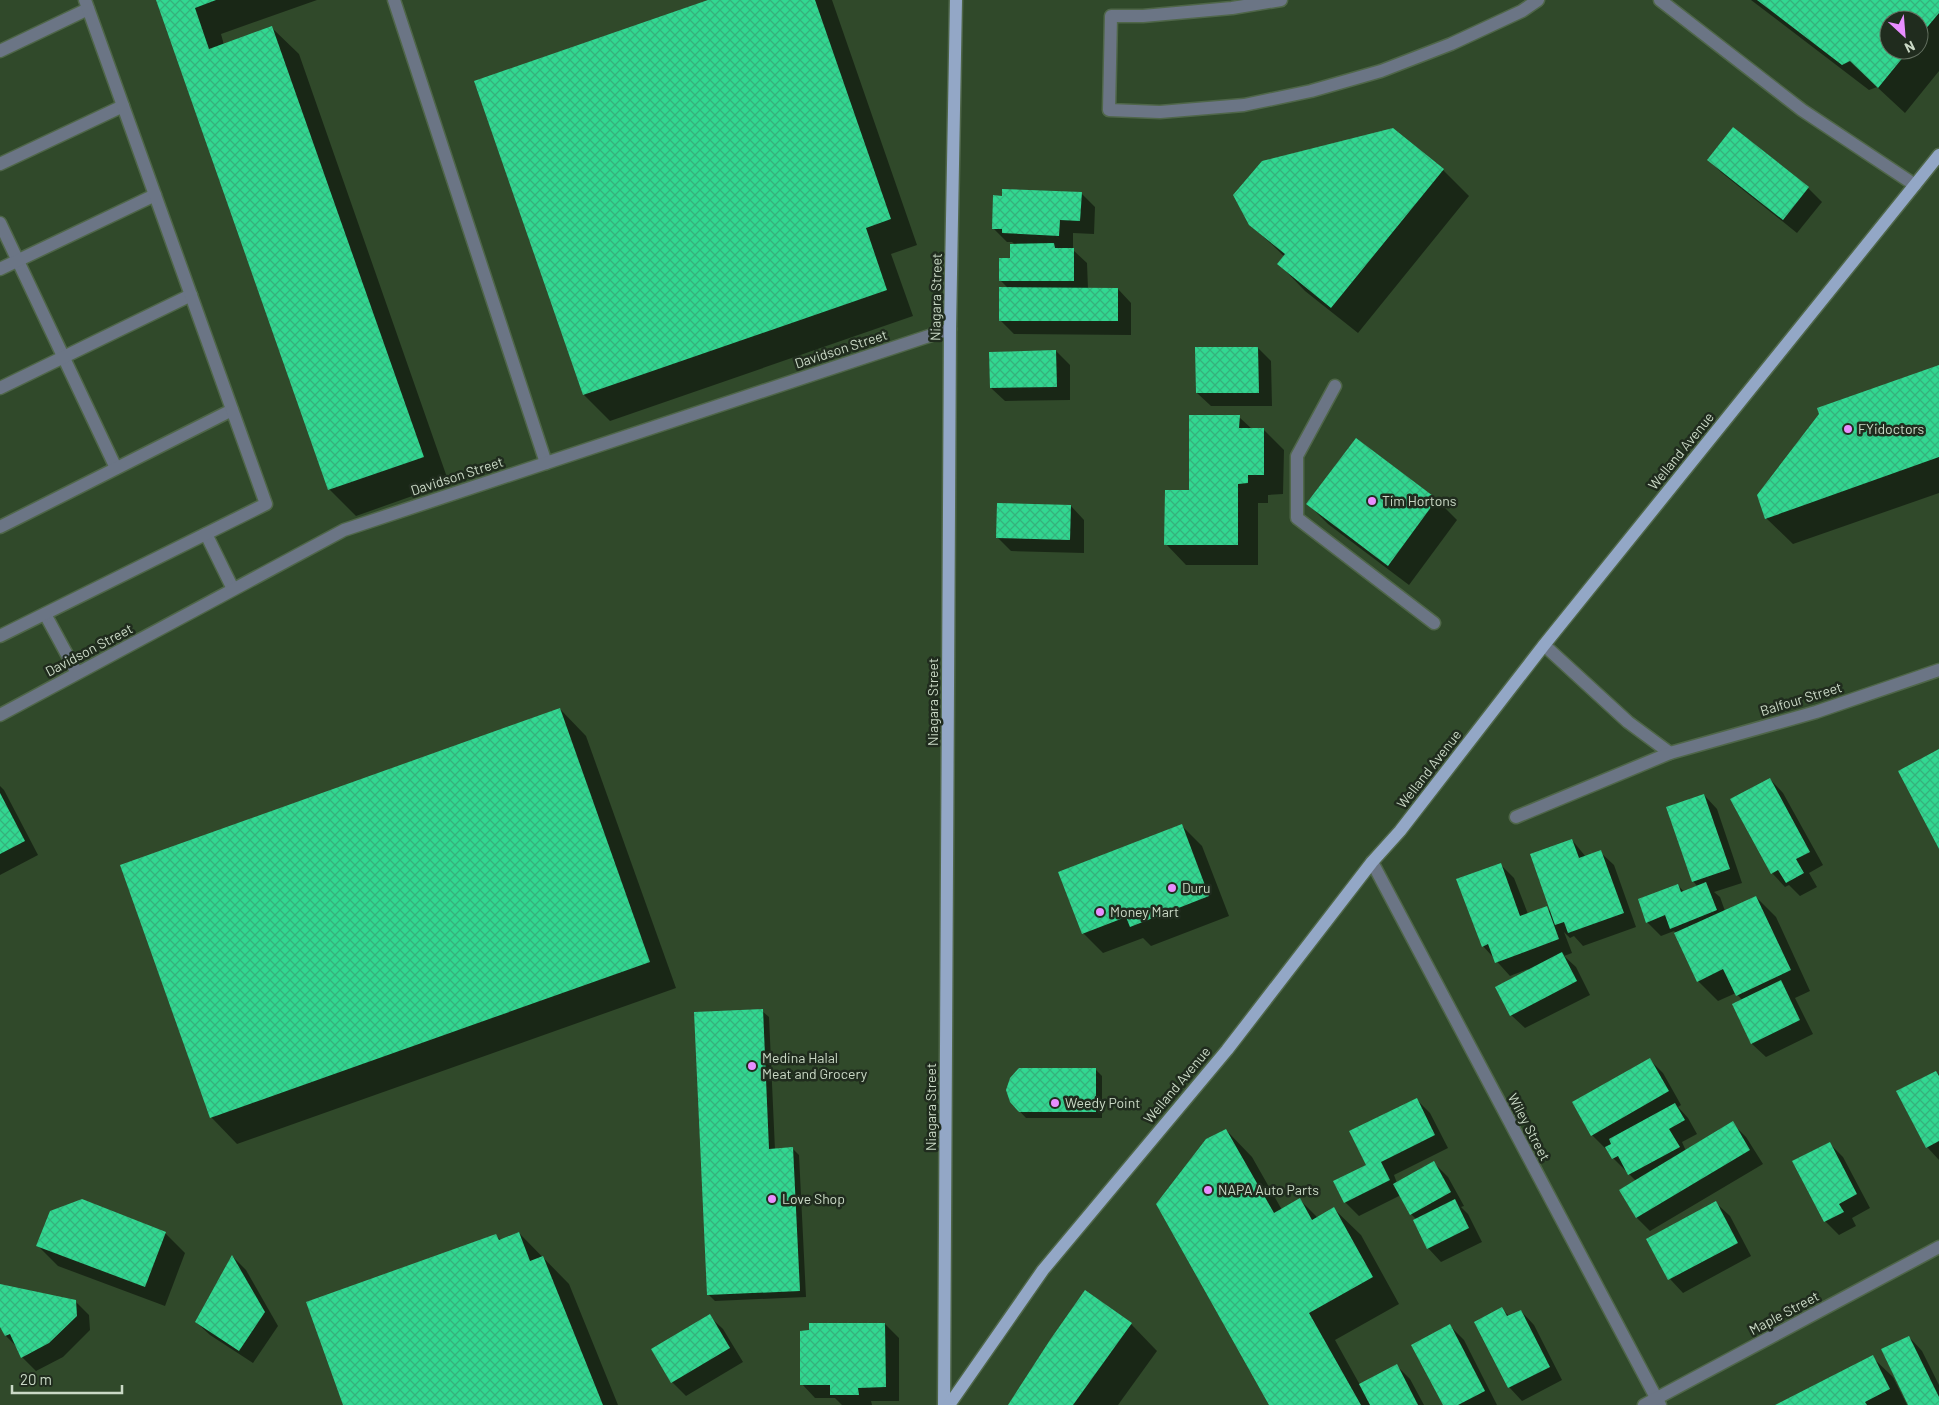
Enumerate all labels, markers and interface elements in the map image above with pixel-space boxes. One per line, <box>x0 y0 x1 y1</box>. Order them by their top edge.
north arrow <box>1879 10 1929 60</box>
text: N <box>1902 37 1918 57</box>
street label: Niagara Street <box>926 253 945 341</box>
street label: Davidson Street <box>792 326 889 372</box>
street label: Welland Avenue <box>1644 408 1717 493</box>
place label: FYidoctors <box>1858 420 1925 437</box>
marker: FYidoctors <box>1842 423 1854 435</box>
street label: Davidson Street <box>408 453 505 499</box>
place label: Tim Hortons <box>1382 492 1457 509</box>
marker: Tim Hortons <box>1366 495 1378 507</box>
street label: Davidson Street <box>42 619 135 680</box>
street label: Niagara Street <box>924 658 941 746</box>
street label: Balfour Street <box>1758 678 1844 719</box>
street label: Welland Avenue <box>1393 726 1465 811</box>
place label: Duru <box>1182 879 1211 896</box>
marker: Duru <box>1166 882 1178 894</box>
place label: Money Mart <box>1110 903 1179 920</box>
marker: Money Mart <box>1094 906 1106 918</box>
street label: Welland Avenue <box>1140 1043 1214 1127</box>
place label: Medina Halal Meat and Grocery <box>762 1049 868 1082</box>
marker: Medina Halal Meat and Grocery <box>746 1060 758 1072</box>
street label: Niagara Street <box>922 1063 939 1151</box>
street label: Wiley Street <box>1505 1090 1554 1163</box>
place label: Weedy Point <box>1065 1094 1140 1111</box>
marker: Weedy Point <box>1049 1097 1061 1109</box>
place label: NAPA Auto Parts <box>1218 1181 1319 1198</box>
marker: NAPA Auto Parts <box>1202 1184 1214 1196</box>
place label: Love Shop <box>782 1190 845 1207</box>
marker: Love Shop <box>766 1193 778 1205</box>
street label: Maple Street <box>1746 1287 1822 1338</box>
scale bar <box>12 1362 122 1394</box>
text: 20 m <box>20 1370 52 1388</box>

